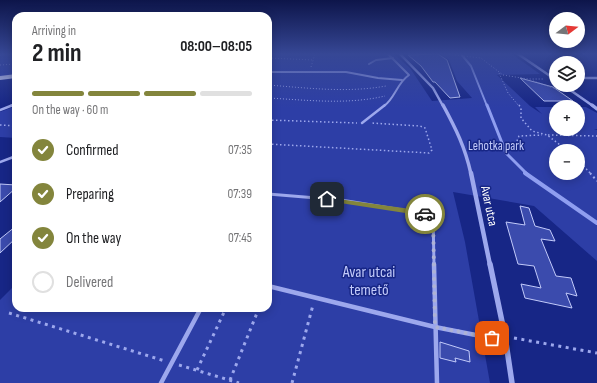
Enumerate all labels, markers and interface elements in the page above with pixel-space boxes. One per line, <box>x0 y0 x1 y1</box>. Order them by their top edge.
north arrow <box>549 12 585 48</box>
map controls <box>549 12 585 180</box>
text: Arriving in <box>32 23 76 39</box>
text: 08:00–08:05 <box>180 37 252 56</box>
text: 2 min <box>32 38 82 69</box>
button: layers <box>549 56 585 92</box>
button: + <box>549 100 585 136</box>
text: On the way · 60 m <box>32 102 108 118</box>
park label: Lehotka park <box>468 138 524 154</box>
icon: check <box>32 139 54 161</box>
text: Confirmed <box>66 141 119 160</box>
text: 07:35 <box>228 142 252 158</box>
button: − <box>549 144 585 180</box>
pin <box>310 182 344 216</box>
icon: check <box>32 183 54 205</box>
street label: Avar utca <box>477 184 501 227</box>
text: Preparing <box>66 185 114 204</box>
text: 07:39 <box>227 186 252 202</box>
icon: home <box>316 188 338 210</box>
courier <box>405 194 445 234</box>
icon: car <box>414 203 436 225</box>
icon: check <box>32 227 54 249</box>
text: On the way <box>66 229 121 248</box>
text: 07:45 <box>228 230 252 246</box>
park label: Avar utcai temető <box>342 263 395 300</box>
text: Delivered <box>66 273 113 292</box>
pin <box>475 321 509 355</box>
icon: bag <box>481 327 503 349</box>

